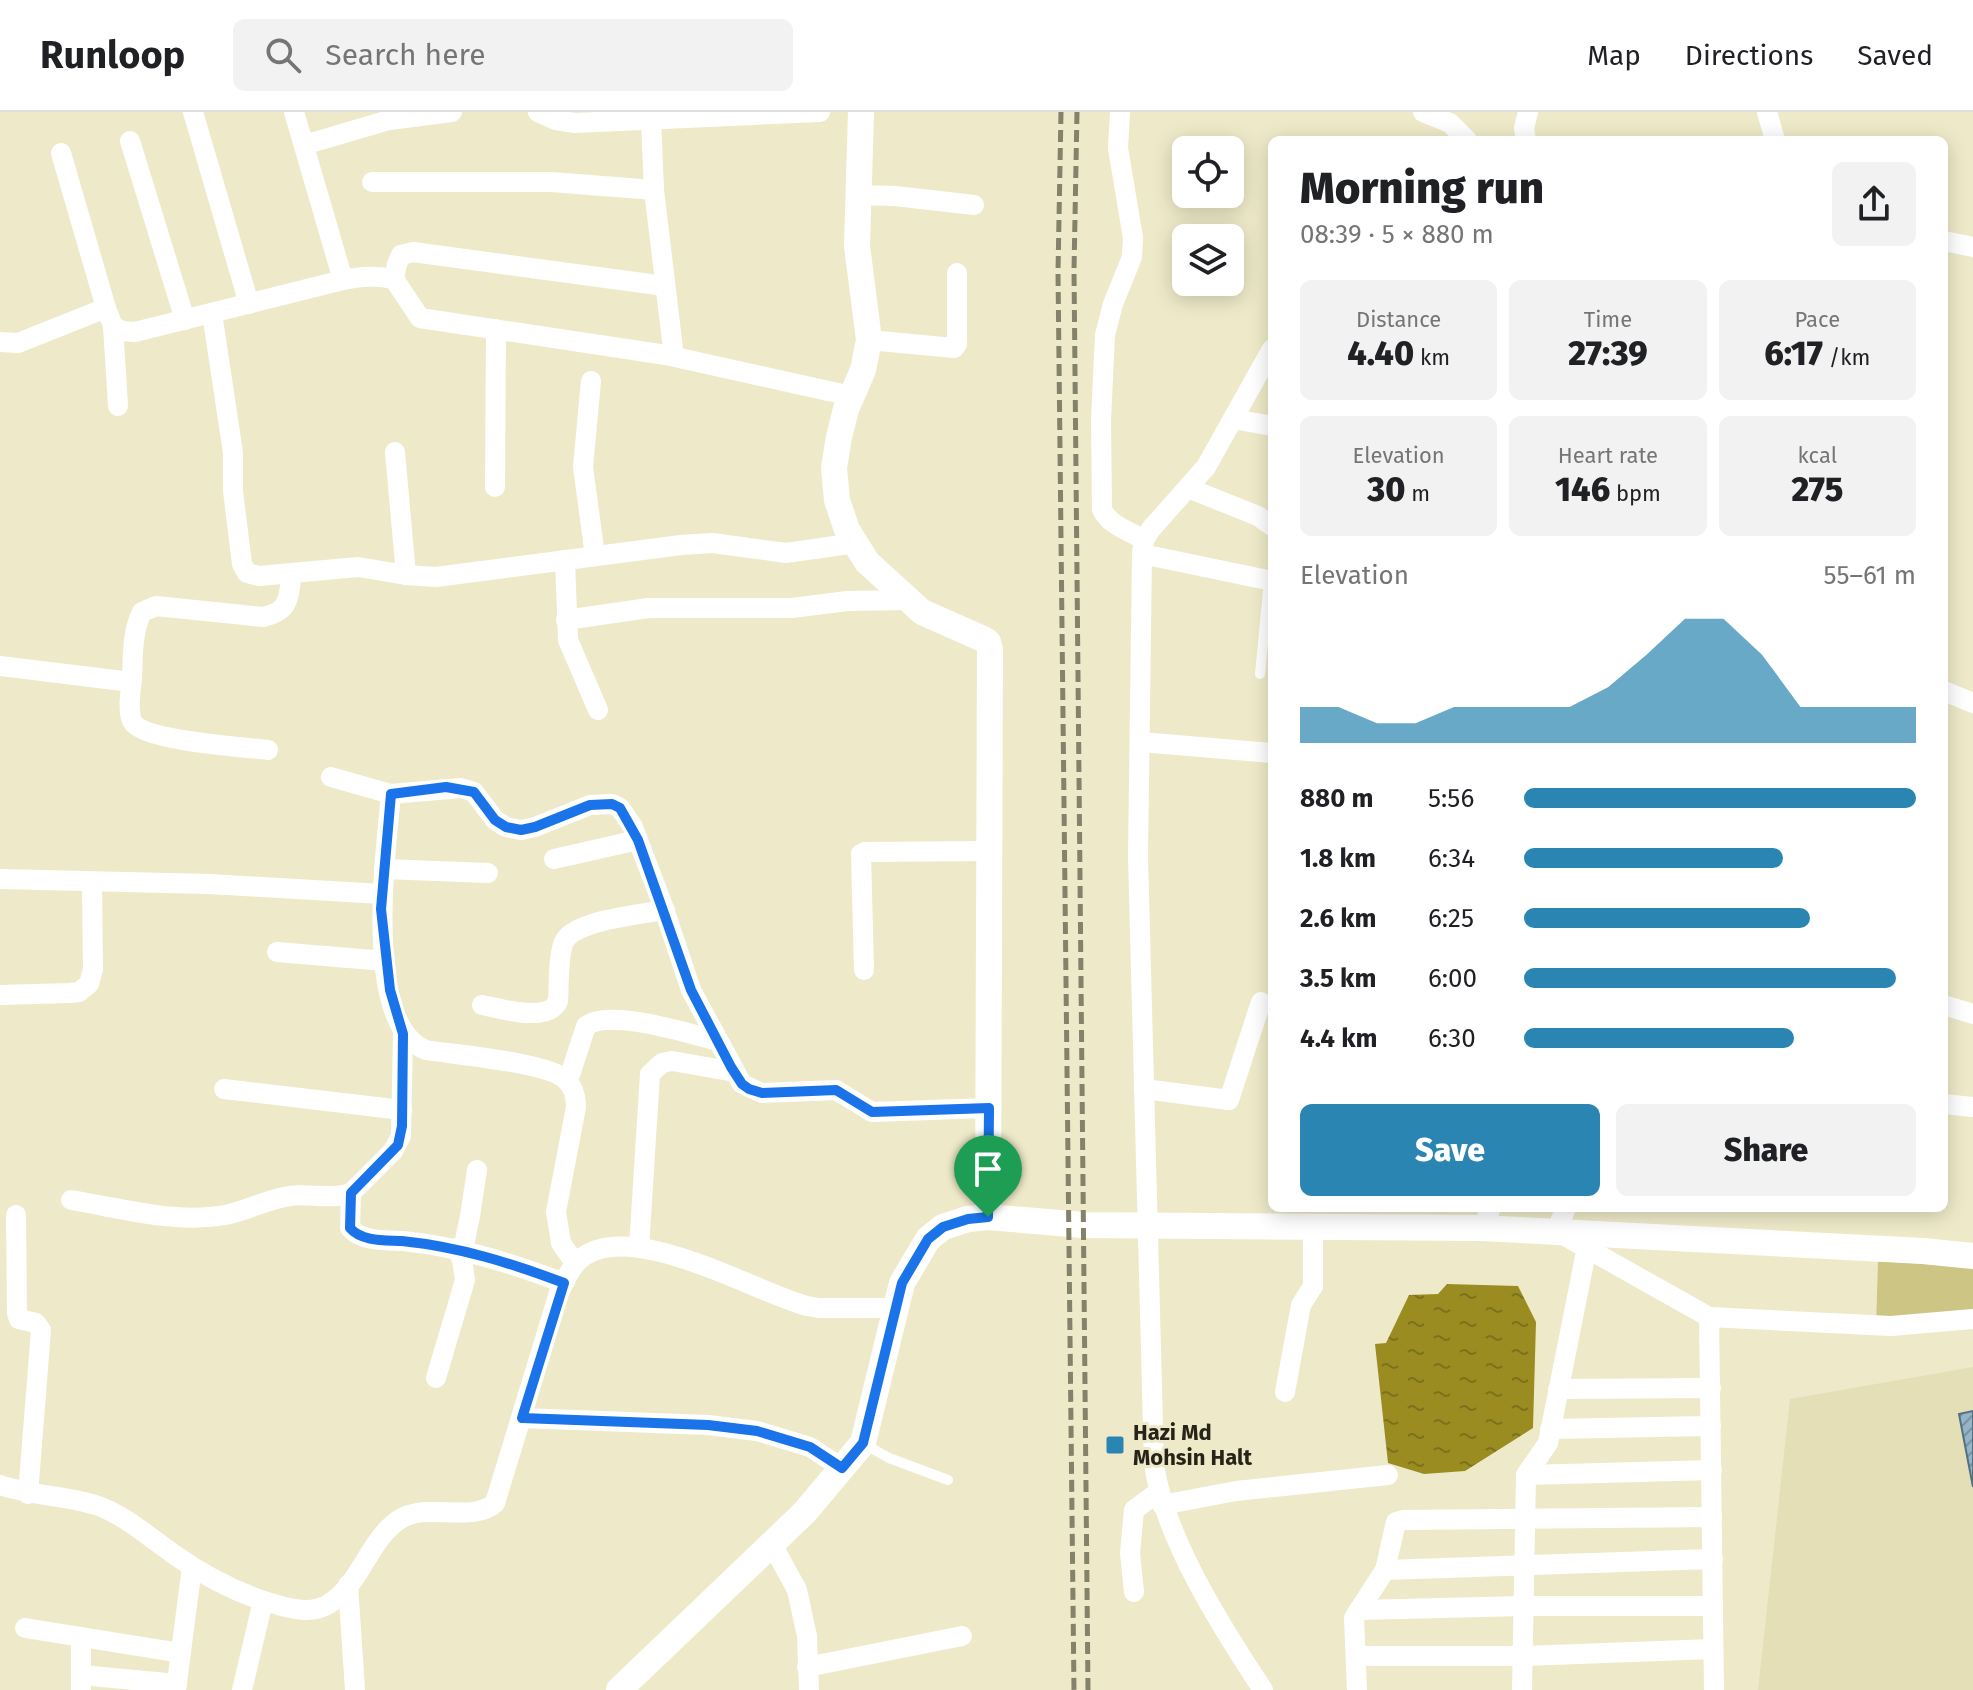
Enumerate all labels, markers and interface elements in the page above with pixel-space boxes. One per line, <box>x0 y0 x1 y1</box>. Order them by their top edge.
search box <box>233 19 793 91</box>
text: Runloop <box>40 32 185 78</box>
icon: search <box>261 33 305 77</box>
text: Search here <box>325 37 486 73</box>
text: Map <box>1587 39 1641 72</box>
text: Directions <box>1685 39 1813 72</box>
text: Saved <box>1857 39 1933 72</box>
map controls <box>1172 136 1244 296</box>
button: locate <box>1172 136 1244 208</box>
text: Morning run <box>1300 162 1544 215</box>
button: share <box>1832 162 1916 246</box>
text: 08:39 · 5 × 880 m <box>1300 219 1494 250</box>
button: layers <box>1172 224 1244 296</box>
text: Distance <box>1356 306 1441 333</box>
text: Time <box>1584 306 1632 333</box>
text: Pace <box>1795 306 1840 333</box>
text: 4.40 <box>1347 333 1414 374</box>
text: 27:39 <box>1568 333 1648 374</box>
text: 6:17 <box>1764 333 1823 374</box>
text: km <box>1414 344 1450 371</box>
text: /km <box>1823 344 1870 371</box>
text: Elevation <box>1353 442 1445 469</box>
text: Heart rate <box>1558 442 1658 469</box>
text: kcal <box>1798 442 1837 469</box>
text: 30 <box>1367 469 1405 510</box>
text: 146 <box>1555 469 1610 510</box>
text: 275 <box>1791 469 1843 510</box>
text: m <box>1405 480 1430 507</box>
text: bpm <box>1610 480 1661 507</box>
text: Elevation <box>1300 560 1409 591</box>
text: 55–61 m <box>1824 560 1916 591</box>
text: 880 m <box>1300 783 1374 814</box>
text: 5:56 <box>1428 783 1474 814</box>
text: 1.8 km <box>1300 843 1376 874</box>
text: 6:34 <box>1428 843 1475 874</box>
text: 2.6 km <box>1300 903 1377 934</box>
text: 6:25 <box>1428 903 1474 934</box>
text: 3.5 km <box>1300 963 1376 994</box>
text: 6:00 <box>1428 963 1477 994</box>
text: 4.4 km <box>1300 1023 1378 1054</box>
text: 6:30 <box>1428 1023 1476 1054</box>
button: Save <box>1300 1104 1600 1196</box>
button: Share <box>1616 1104 1916 1196</box>
pin <box>954 1135 1022 1217</box>
icon: arrive <box>966 1147 1010 1191</box>
place label: Hazi Md Mohsin Halt <box>1133 1419 1253 1471</box>
marker: Hazi Md Mohsin Halt <box>1104 1434 1126 1456</box>

